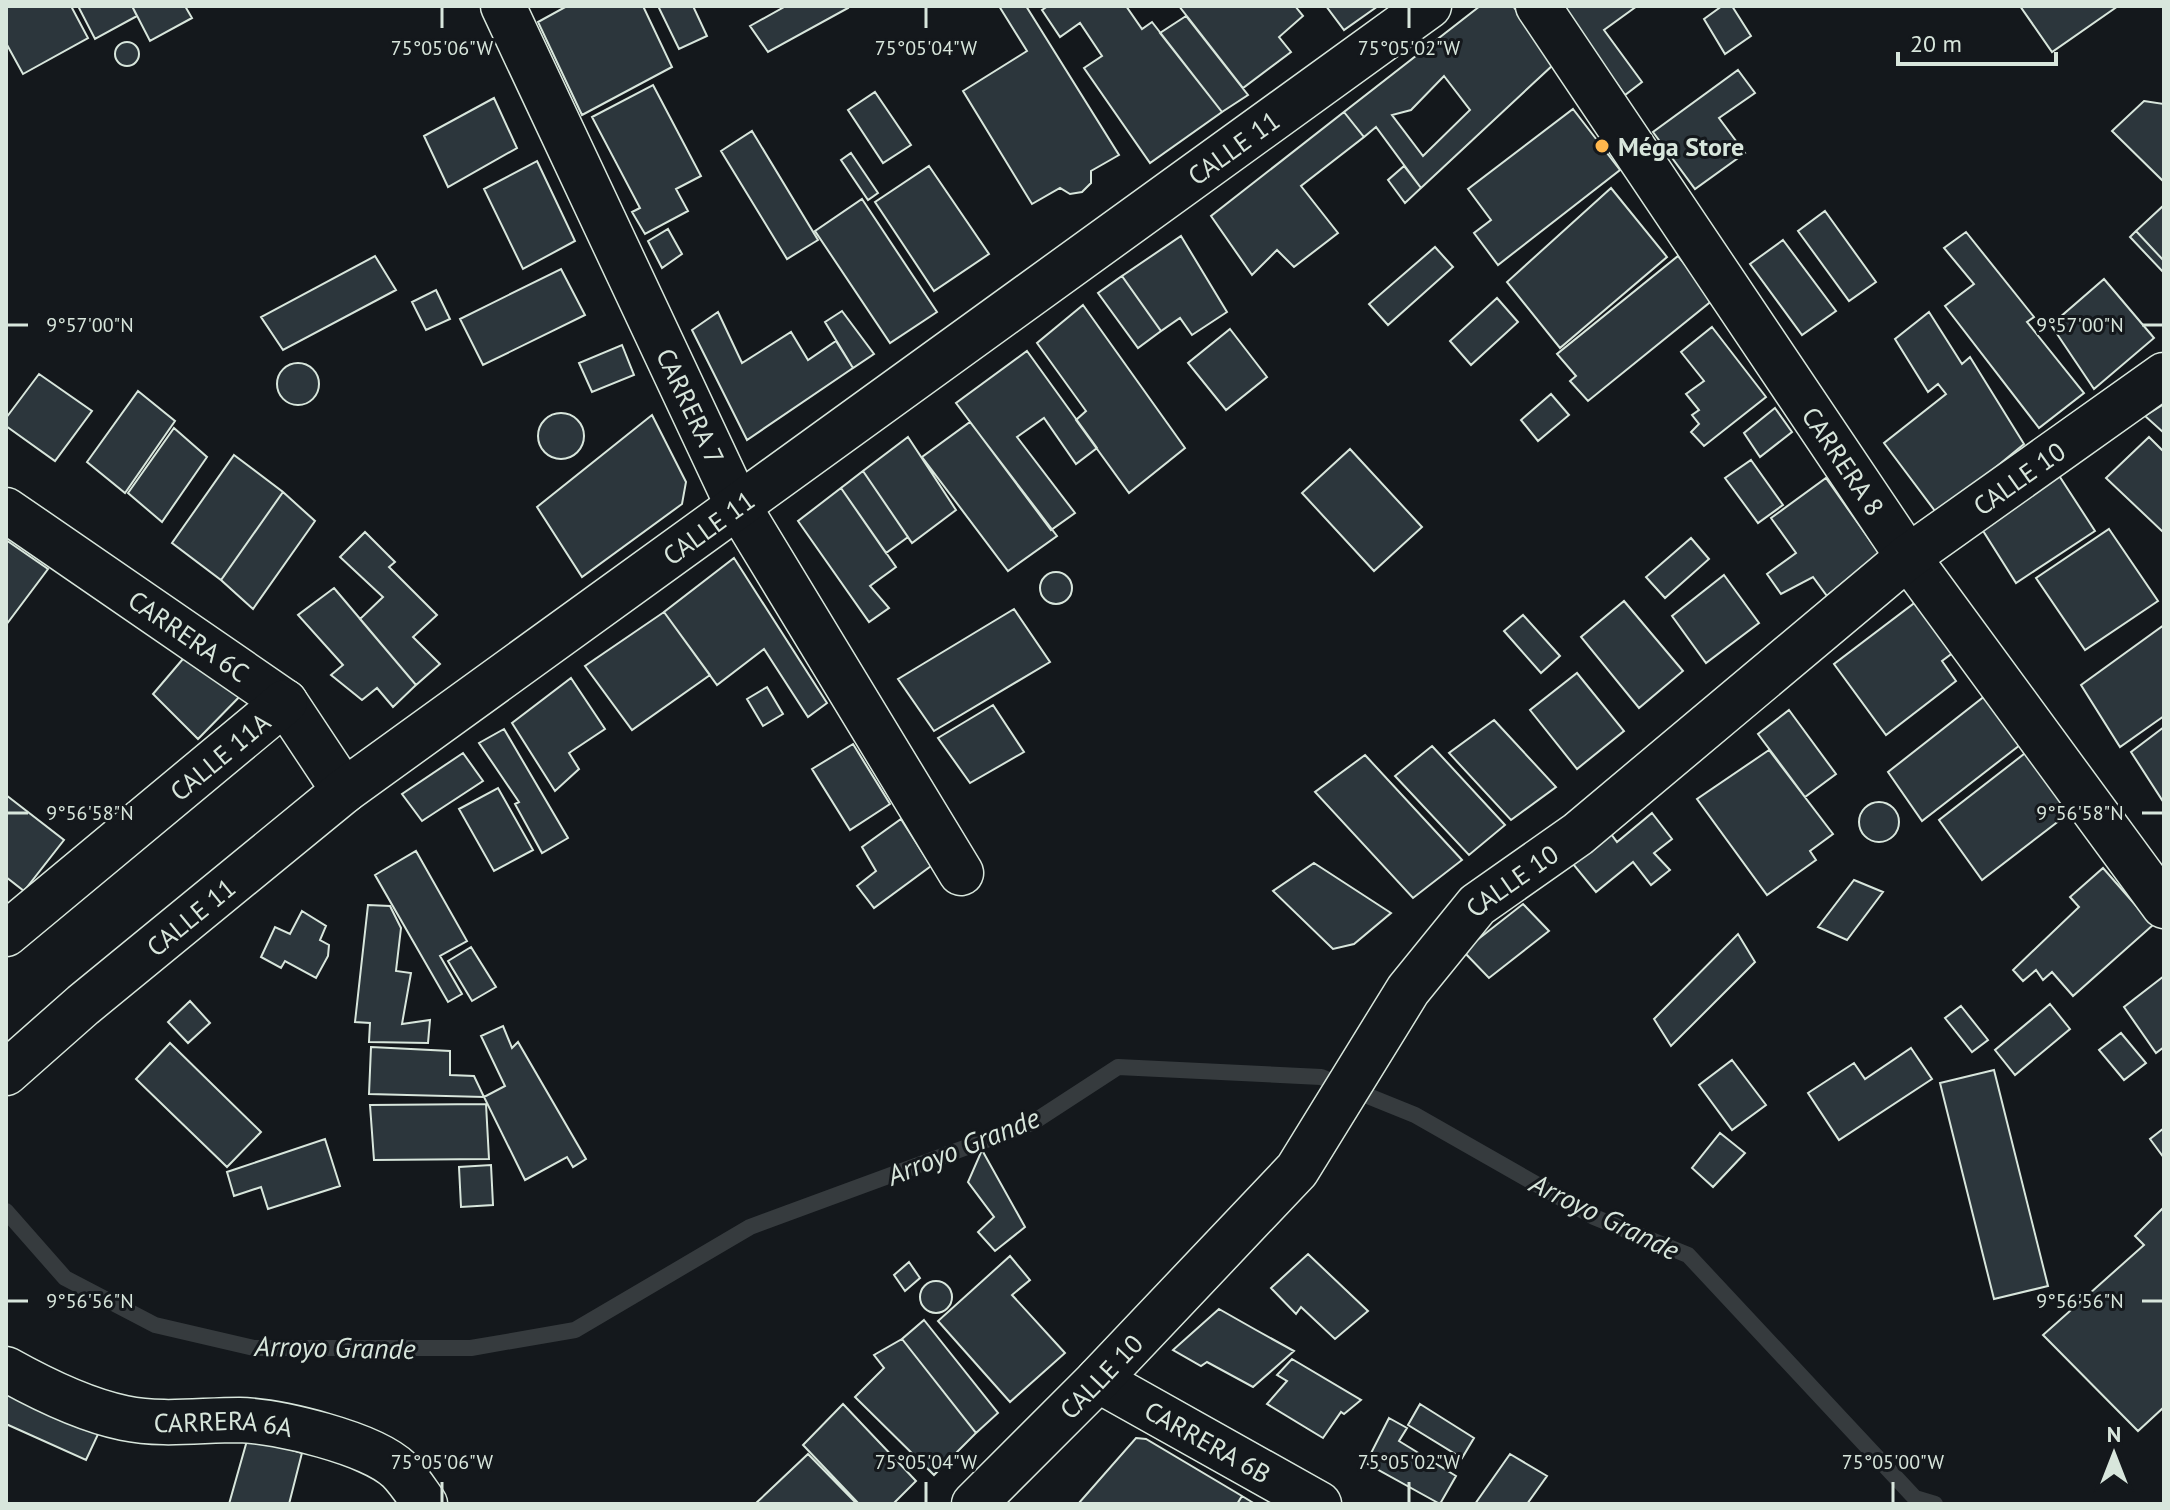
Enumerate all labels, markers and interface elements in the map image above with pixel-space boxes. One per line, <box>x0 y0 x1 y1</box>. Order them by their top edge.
scale bar <box>1898 16 2056 66</box>
text: 20 m <box>1910 28 1962 59</box>
text: 75°05'06"W <box>391 35 494 61</box>
text: 75°05'04"W <box>875 35 978 61</box>
text: 75°05'02"W <box>1358 35 1461 61</box>
street label: CALLE 11 <box>1181 103 1286 192</box>
place label: Méga Store <box>1618 130 1744 163</box>
marker: Méga Store <box>1593 137 1611 155</box>
text: 9°57'00"N <box>46 312 134 338</box>
text: 9°57'00"N <box>2036 312 2124 338</box>
street label: CARRERA 7 <box>650 343 732 469</box>
street label: CARRERA 8 <box>1795 400 1892 522</box>
street label: CALLE 10 <box>1966 434 2071 522</box>
street label: CALLE 11 <box>656 483 761 572</box>
street label: CARRERA 6C <box>122 583 256 689</box>
street label: CALLE 11A <box>163 705 277 808</box>
text: 9°56'58"N <box>46 800 134 826</box>
text: 9°56'58"N <box>2036 800 2124 826</box>
street label: CALLE 10 <box>1458 837 1564 923</box>
street label: CALLE 11 <box>139 870 242 963</box>
water label: Arroyo Grande <box>880 1099 1045 1194</box>
water label: Arroyo Grande <box>1523 1164 1686 1268</box>
text: 9°56'56"N <box>46 1288 134 1314</box>
text: 9°56'56"N <box>2036 1288 2124 1314</box>
water label: Arroyo Grande <box>253 1327 416 1367</box>
street label: CALLE 10 <box>1052 1327 1149 1426</box>
street label: CARRERA 6B <box>1139 1393 1277 1490</box>
street label: CARRERA 6A <box>153 1403 296 1444</box>
north arrow <box>2074 1414 2154 1494</box>
text: N <box>2107 1420 2121 1448</box>
text: 75°05'06"W <box>391 1449 494 1475</box>
text: 75°05'04"W <box>875 1449 978 1475</box>
text: 75°05'02"W <box>1358 1449 1461 1475</box>
text: 75°05'00"W <box>1842 1449 1945 1475</box>

